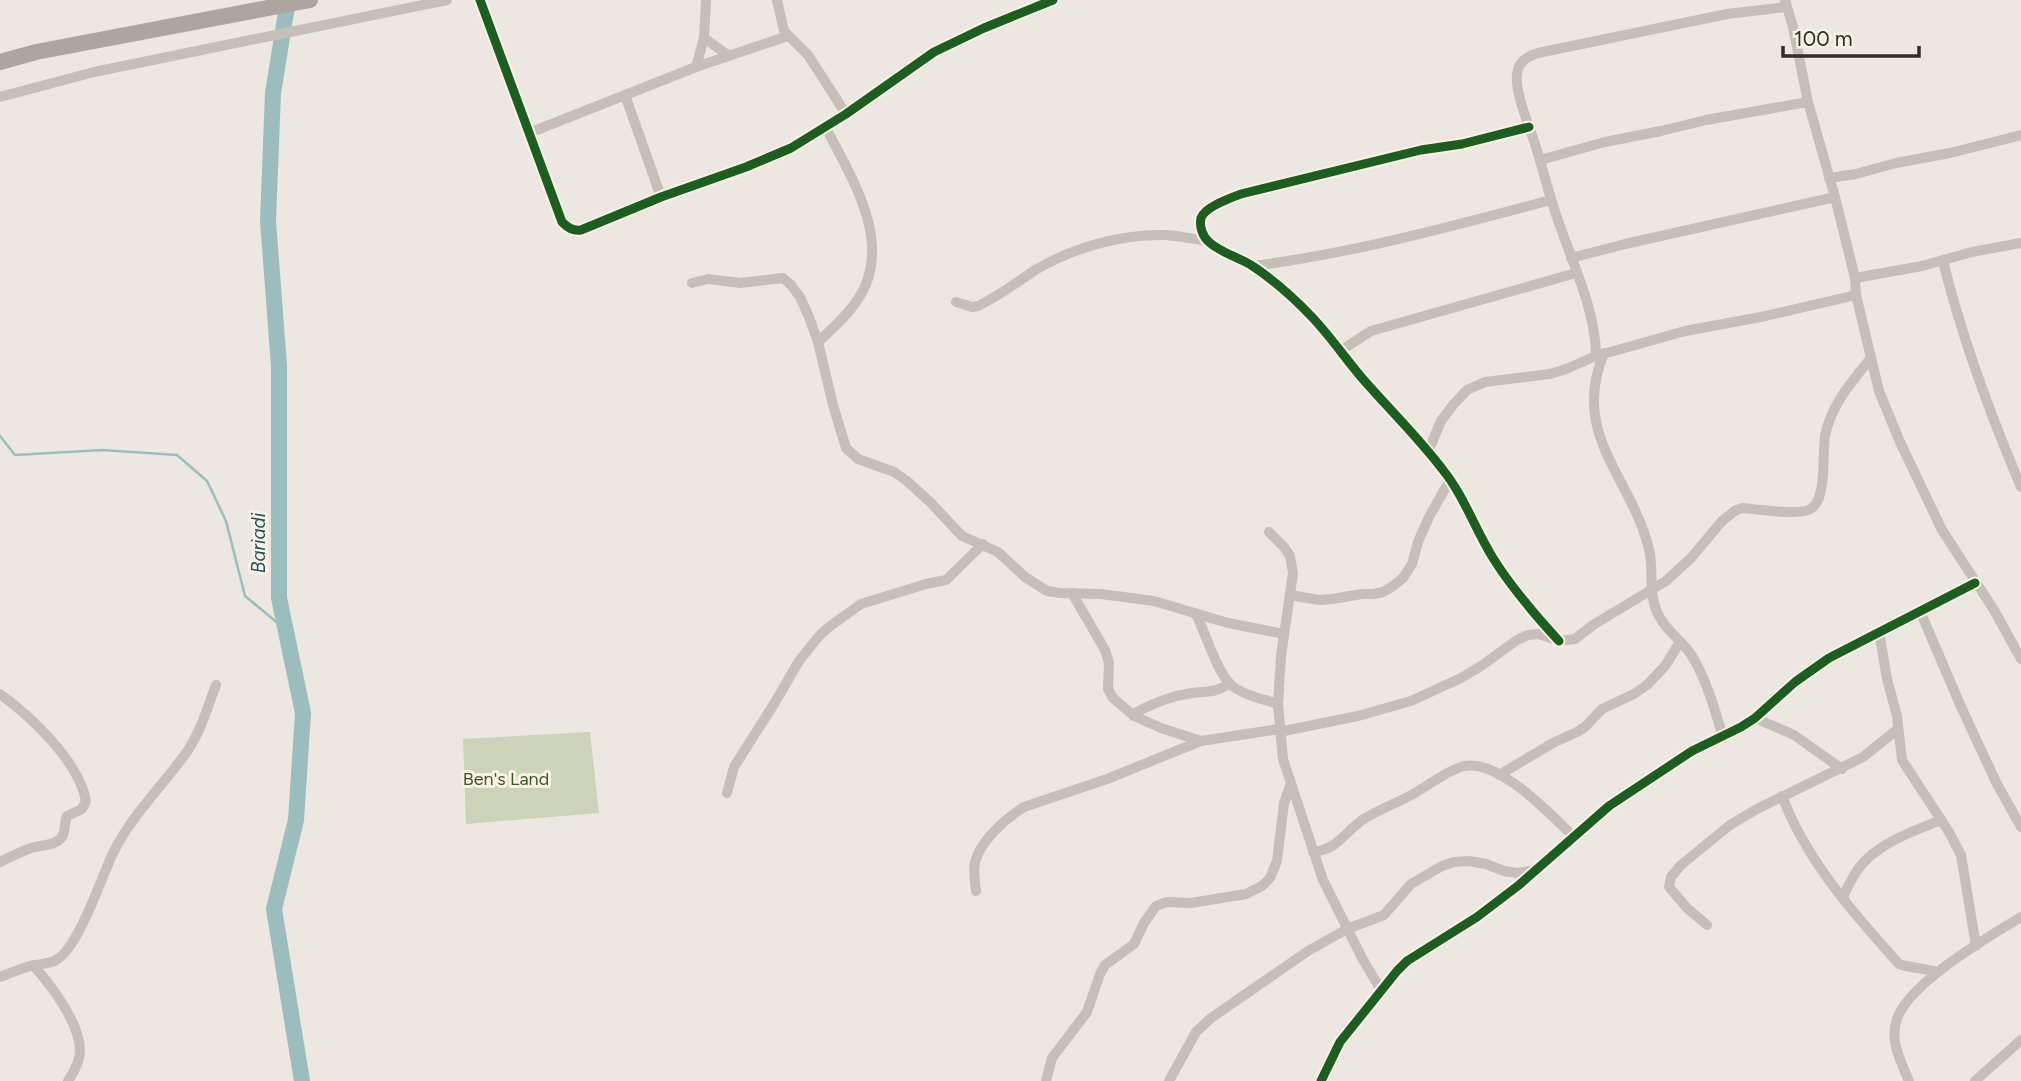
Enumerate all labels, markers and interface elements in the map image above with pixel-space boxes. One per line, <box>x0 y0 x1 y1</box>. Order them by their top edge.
scale bar <box>1783 14 1920 58</box>
text: 100 m <box>1794 26 1853 51</box>
water label: Bariadi <box>247 512 270 573</box>
park label: Ben's Land <box>463 768 549 790</box>

